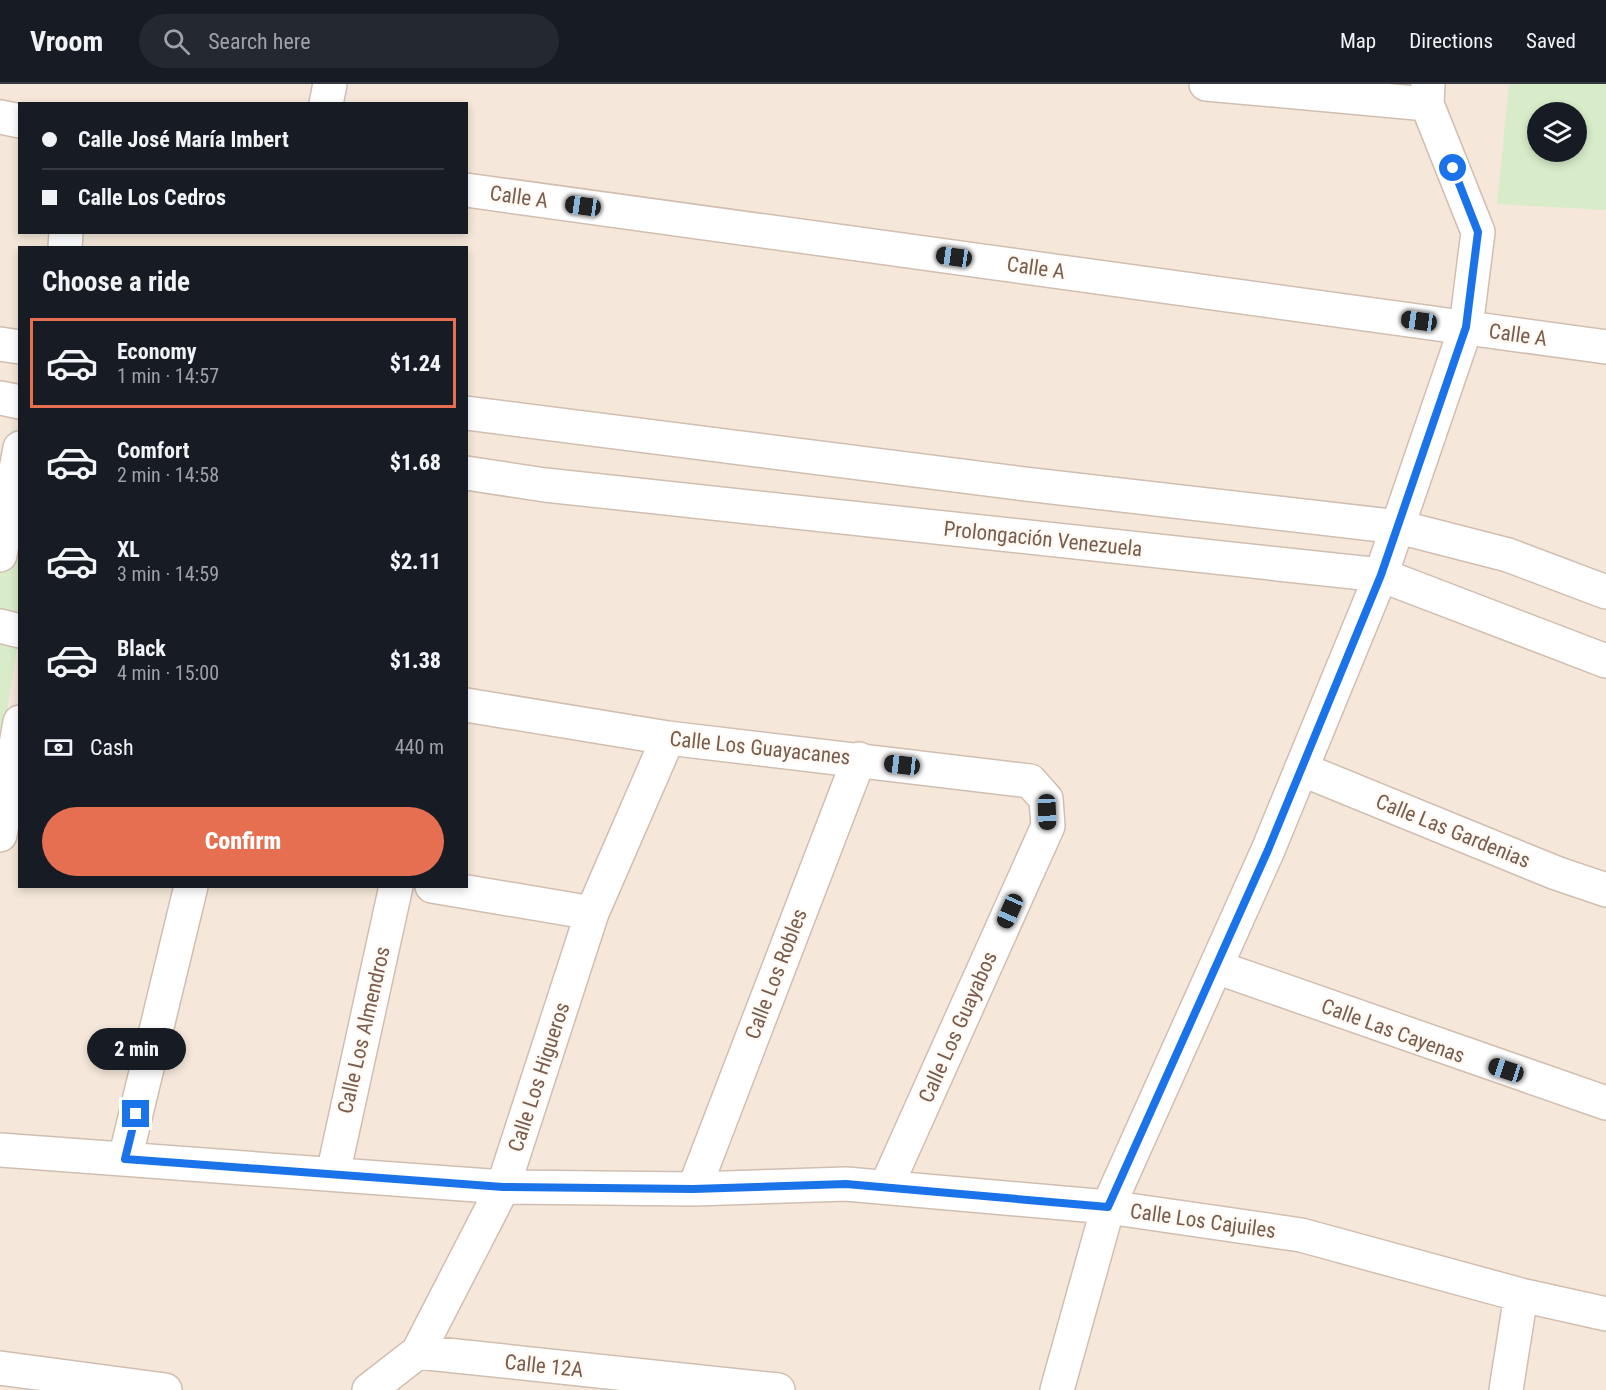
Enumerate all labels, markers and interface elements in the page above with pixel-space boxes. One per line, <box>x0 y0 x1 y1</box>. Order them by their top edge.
search box <box>139 14 559 68</box>
text: Vroom <box>30 25 103 58</box>
icon: search <box>160 25 193 58</box>
text: Search here <box>208 29 311 54</box>
text: Map <box>1340 29 1376 53</box>
text: Directions <box>1409 29 1493 53</box>
text: Saved <box>1526 29 1576 53</box>
map controls <box>1527 102 1587 162</box>
button: layers <box>1527 102 1587 162</box>
text: Calle José María Imbert <box>78 127 289 152</box>
route start <box>1439 154 1466 181</box>
street label: Calle A <box>488 181 550 213</box>
text: Calle Los Cedros <box>78 185 226 210</box>
car <box>564 195 602 217</box>
car <box>935 246 973 268</box>
street label: Calle A <box>1005 252 1067 284</box>
text: Choose a ride <box>42 266 190 298</box>
car <box>1400 310 1438 332</box>
street label: Calle A <box>1487 319 1549 351</box>
icon: car <box>45 336 99 390</box>
text: Economy <box>117 339 197 364</box>
text: $1.24 <box>390 351 441 376</box>
text: 1 min · 14:57 <box>117 364 219 388</box>
icon: car <box>45 435 99 489</box>
text: Comfort <box>117 438 190 463</box>
text: $1.68 <box>390 450 441 475</box>
text: 2 min · 14:58 <box>117 463 219 487</box>
street label: Prolongación Venezuela <box>942 517 1144 561</box>
icon: car <box>45 534 99 588</box>
text: XL <box>117 537 140 562</box>
text: $2.11 <box>390 549 441 574</box>
text: 3 min · 14:59 <box>117 562 219 586</box>
icon: car <box>45 633 99 687</box>
text: Black <box>117 636 166 661</box>
text: $1.38 <box>390 648 441 673</box>
text: 4 min · 15:00 <box>117 661 219 685</box>
street label: Calle Los Guayacanes <box>668 727 852 769</box>
icon: cash <box>42 731 75 764</box>
text: Cash <box>90 735 134 760</box>
text: 440 m <box>395 735 444 759</box>
car <box>883 754 921 776</box>
street label: Calle Las Gardenias <box>1372 789 1534 873</box>
car <box>1037 794 1057 830</box>
button: Confirm <box>42 807 444 876</box>
car <box>994 891 1026 931</box>
street label: Calle Los Robles <box>740 906 812 1042</box>
street label: Calle Los Almendros <box>333 944 395 1116</box>
street label: Calle Los Guayabos <box>914 948 1002 1106</box>
street label: Calle Las Cayenas <box>1318 994 1468 1068</box>
street label: Calle Los Higueros <box>504 999 574 1155</box>
callout: 2 min <box>86 1027 186 1069</box>
text: 2 min <box>114 1037 159 1061</box>
car <box>1486 1056 1526 1084</box>
route end <box>122 1100 149 1127</box>
street label: Calle Los Cajuiles <box>1129 1199 1277 1243</box>
street label: Calle 12A <box>503 1350 585 1382</box>

